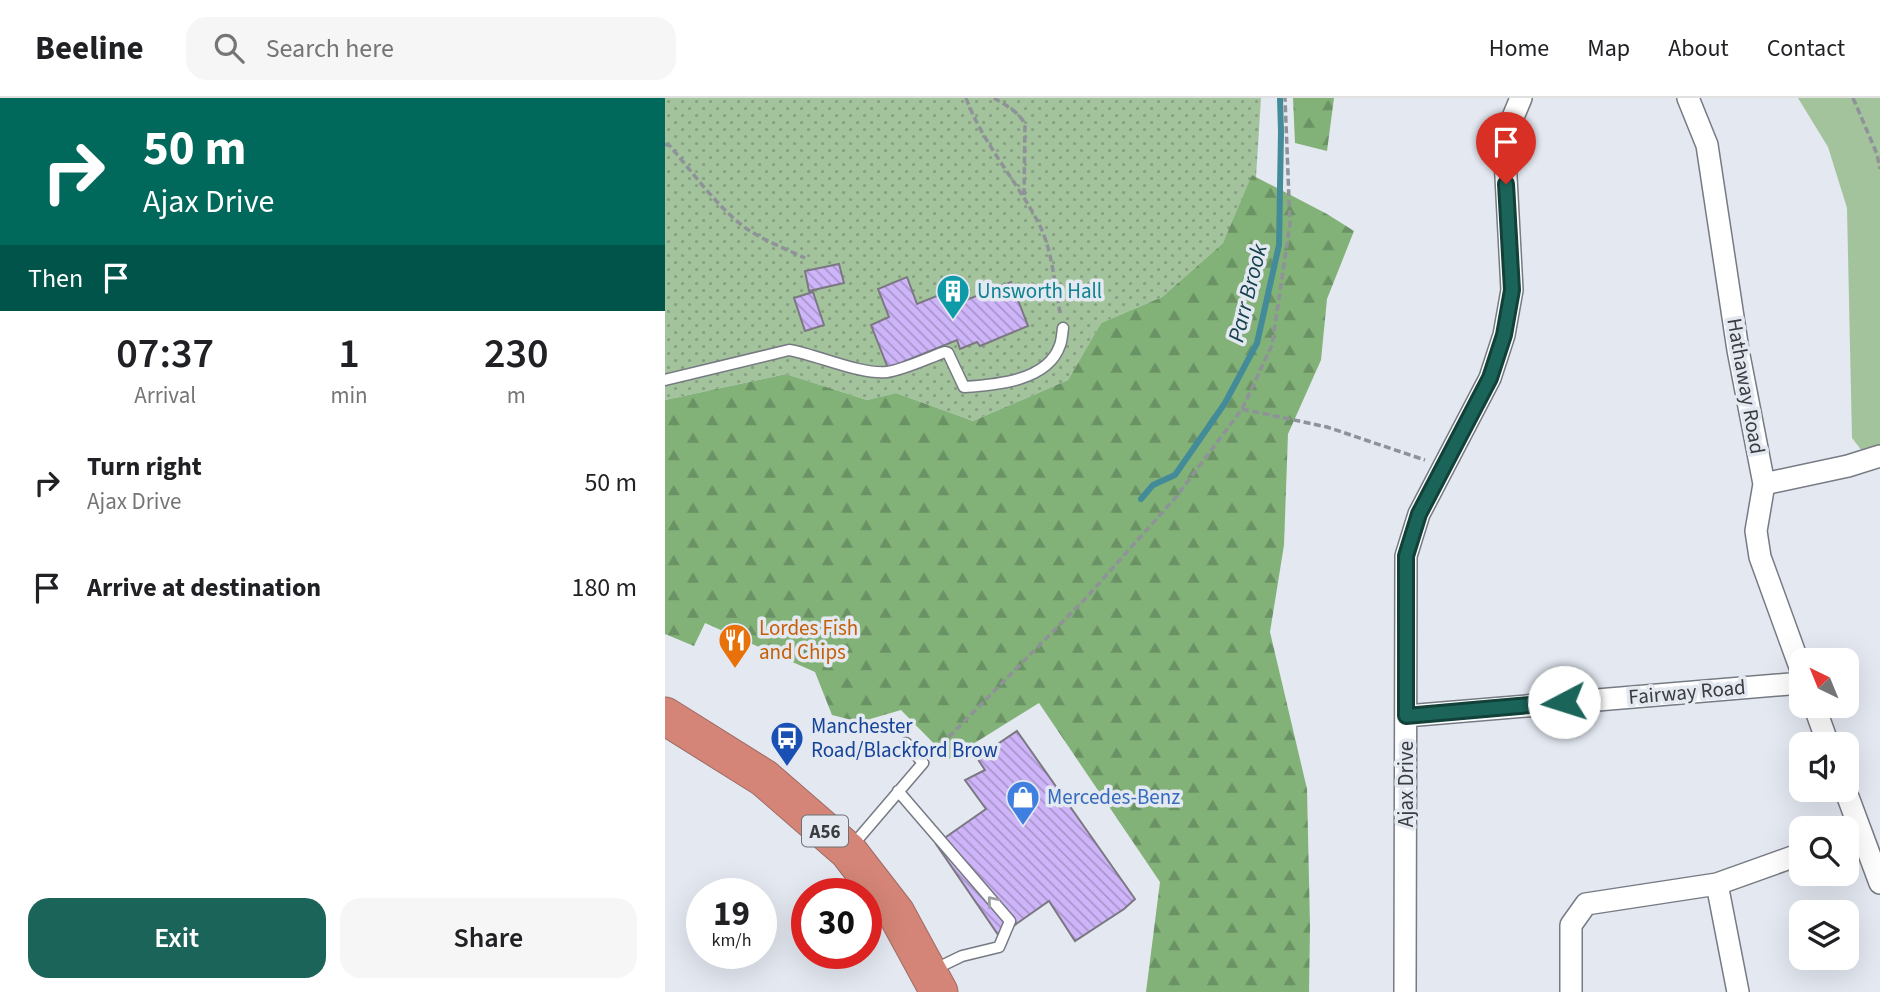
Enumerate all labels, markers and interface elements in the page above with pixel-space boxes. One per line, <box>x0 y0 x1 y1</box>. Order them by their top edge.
search box <box>186 17 676 80</box>
text: Beeline <box>35 25 144 72</box>
icon: search <box>210 29 248 67</box>
text: Search here <box>266 30 394 67</box>
text: Home <box>1489 31 1549 66</box>
text: Map <box>1587 31 1630 66</box>
text: About <box>1668 31 1729 66</box>
text: Contact <box>1767 31 1845 66</box>
pin <box>1476 112 1536 184</box>
text: 50 m <box>143 114 247 184</box>
icon: arrive <box>1487 123 1525 161</box>
icon: right <box>28 126 119 217</box>
text: Ajax Drive <box>143 179 274 225</box>
water label: Parr Brook <box>1219 239 1276 346</box>
icon: arrive <box>97 259 135 297</box>
text: Then <box>28 260 83 297</box>
building icon: Unsworth Hall <box>934 272 972 321</box>
place label: Unsworth Hall <box>977 276 1102 306</box>
street label: Hathaway Road <box>1719 316 1773 456</box>
text: 07:37 <box>116 324 214 384</box>
text: 1 <box>338 324 360 384</box>
text: 230 <box>484 324 549 384</box>
text: Arrival <box>134 379 196 412</box>
text: min <box>330 379 368 412</box>
text: m <box>507 379 526 412</box>
text: Turn right <box>87 448 202 485</box>
icon: right <box>28 464 66 502</box>
text: 50 m <box>584 464 637 501</box>
text: Ajax Drive <box>87 485 181 518</box>
icon: arrive <box>28 569 66 607</box>
text: Arrive at destination <box>87 569 321 606</box>
text: 180 m <box>571 569 637 606</box>
place label: Lordes Fish and Chips <box>759 613 858 667</box>
restaurant icon: Lordes Fish and Chips <box>716 621 754 670</box>
north arrow <box>1789 648 1859 718</box>
map controls <box>1789 648 1859 970</box>
position arrow <box>1527 665 1601 739</box>
street label: Fairway Road <box>1627 672 1747 712</box>
place label: Manchester Road/Blackford Brow <box>811 711 998 765</box>
bus stop icon: Manchester Road/Blackford Brow <box>768 719 806 768</box>
button: sound <box>1789 732 1859 802</box>
street label: Ajax Drive <box>1391 741 1421 827</box>
shop icon: Mercedes-Benz <box>1004 778 1042 827</box>
place label: Mercedes-Benz <box>1047 782 1180 812</box>
road number: A56 <box>802 816 848 846</box>
button: search <box>1789 816 1859 886</box>
speed limit sign: 30 <box>791 878 882 969</box>
text: 19 <box>713 889 750 939</box>
one-way arrow <box>988 896 1000 909</box>
button: Exit <box>28 898 326 978</box>
button: Share <box>340 898 637 978</box>
button: layers <box>1789 900 1859 970</box>
text: km/h <box>712 928 751 953</box>

